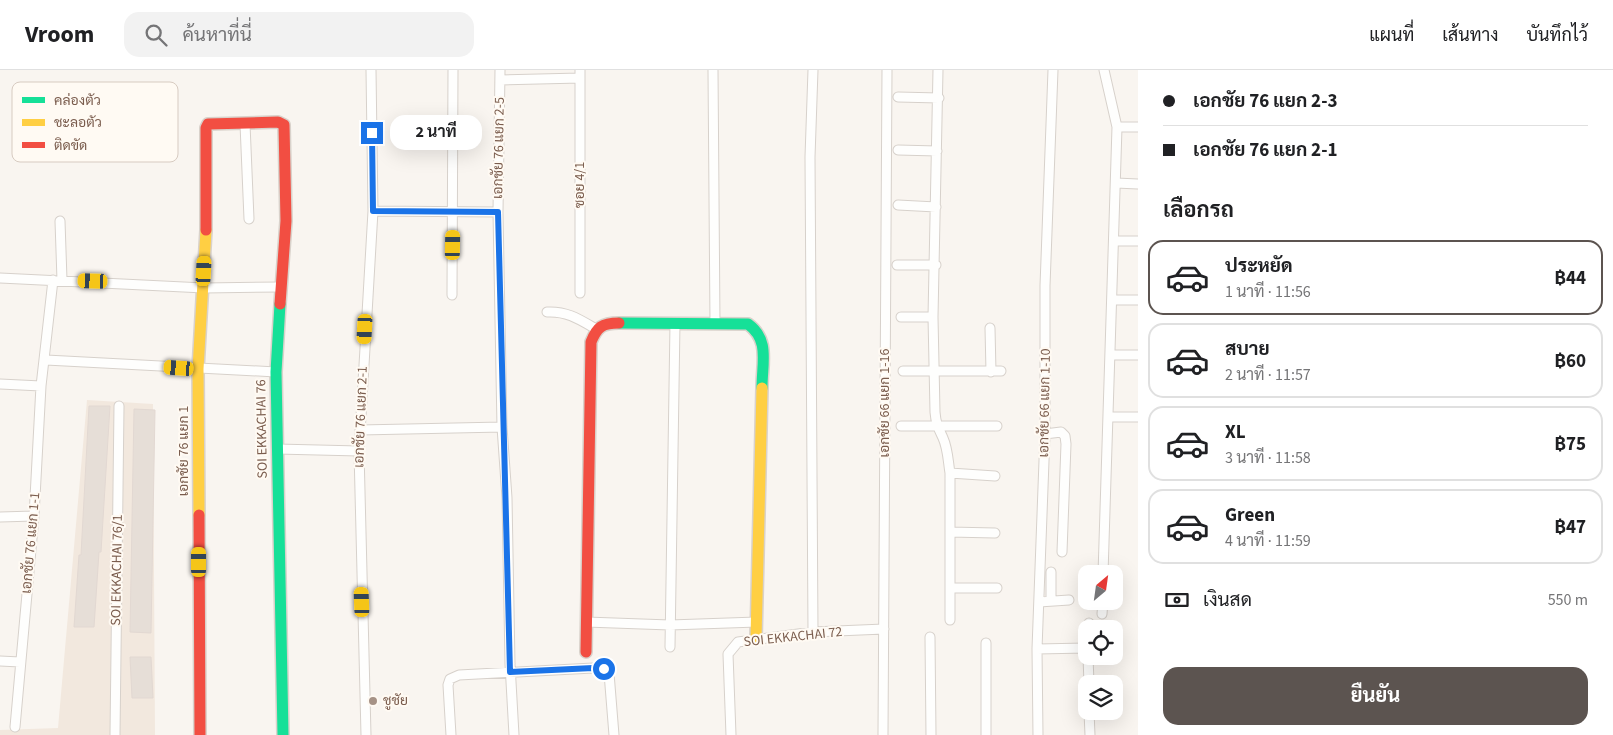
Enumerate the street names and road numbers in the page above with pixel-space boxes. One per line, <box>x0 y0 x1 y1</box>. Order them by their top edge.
street label: เอกชัย 76 แยก 2-5 <box>488 97 510 199</box>
street label: ซอย 4/1 <box>570 162 590 208</box>
street label: เอกชัย 66 แยก 1-10 <box>1034 348 1056 458</box>
street label: เอกชัย 66 แยก 1-16 <box>875 349 895 457</box>
street label: เอกชัย 76 แยก 2-1 <box>349 366 373 468</box>
street label: SOI EKKACHAI 76 <box>251 379 273 479</box>
street label: เอกชัย 76 แยก 1 <box>174 406 194 496</box>
street label: เอกชัย 76 แยก 1-1 <box>17 491 45 595</box>
street label: SOI EKKACHAI 76/1 <box>106 514 128 626</box>
street label: SOI EKKACHAI 72 <box>743 622 843 652</box>

